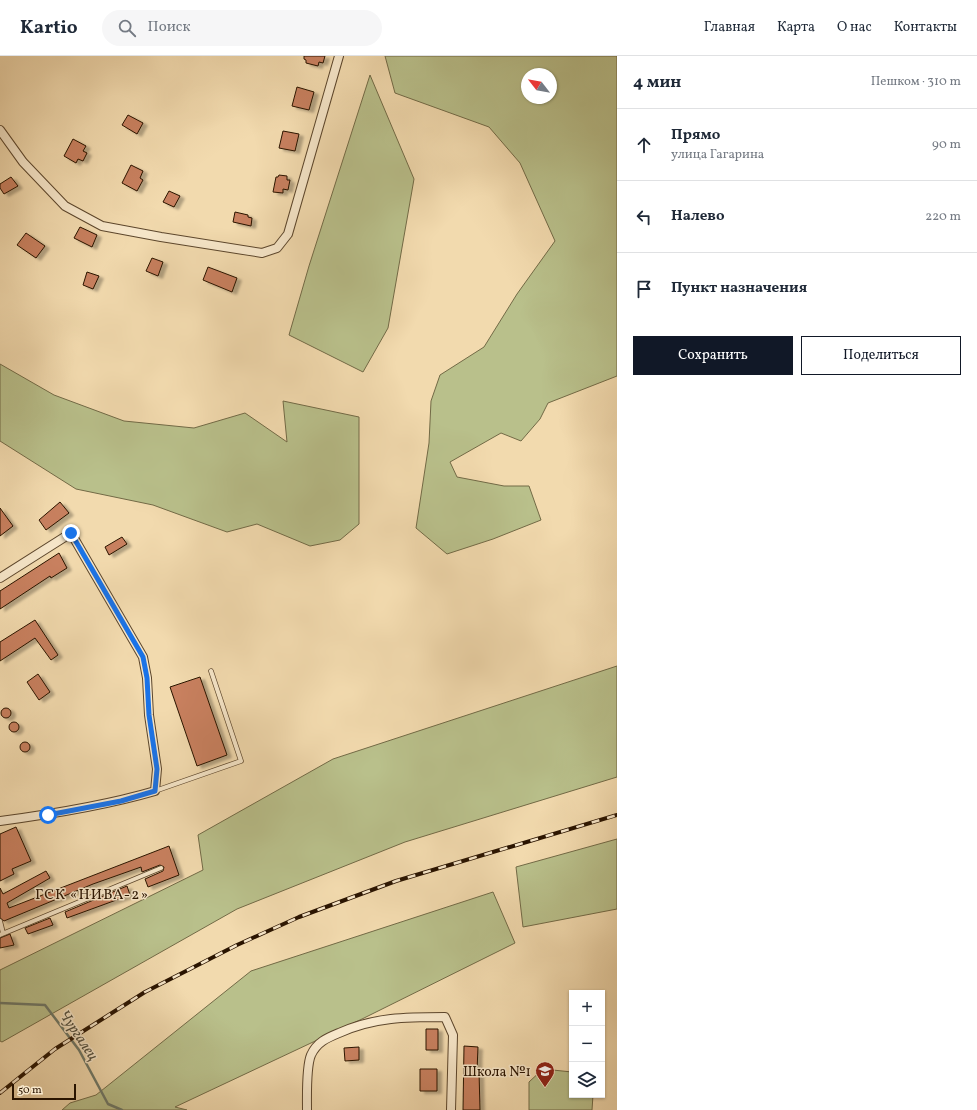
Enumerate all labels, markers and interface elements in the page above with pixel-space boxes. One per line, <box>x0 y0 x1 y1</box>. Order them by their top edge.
search box <box>102 10 382 46</box>
text: Kartio <box>20 15 78 41</box>
icon: search <box>116 17 138 39</box>
text: Поиск <box>148 17 191 38</box>
text: Главная <box>704 18 755 37</box>
text: Карта <box>777 18 815 37</box>
text: О нас <box>837 18 872 37</box>
text: Контакты <box>894 18 957 37</box>
north arrow <box>521 68 557 104</box>
text: 4 мин <box>633 71 681 94</box>
text: Пешком · 310 m <box>871 73 961 91</box>
text: Прямо <box>671 125 720 146</box>
icon: ahead <box>633 134 655 156</box>
text: 90 m <box>932 136 961 154</box>
text: улица Гагарина <box>671 146 764 164</box>
icon: left <box>633 206 655 228</box>
text: Налево <box>671 206 725 227</box>
text: 220 m <box>925 208 961 226</box>
icon: arrive <box>633 278 655 300</box>
text: Пункт назначения <box>671 278 807 299</box>
button: Сохранить <box>633 336 793 375</box>
button: Поделиться <box>801 336 961 375</box>
route end <box>62 524 80 542</box>
route start <box>39 806 57 824</box>
district label: ГСК «НИВА-2» <box>35 885 149 906</box>
map controls <box>569 990 605 1098</box>
button: + <box>569 990 605 1026</box>
water label: Чургалец <box>53 1006 103 1066</box>
button: − <box>569 1026 605 1062</box>
school or university icon: Школа №1 <box>534 1060 556 1088</box>
button: layers <box>569 1062 605 1098</box>
place label: Школа №1 <box>463 1063 531 1082</box>
scale bar <box>12 1082 76 1101</box>
text: 50 m <box>18 1083 42 1098</box>

